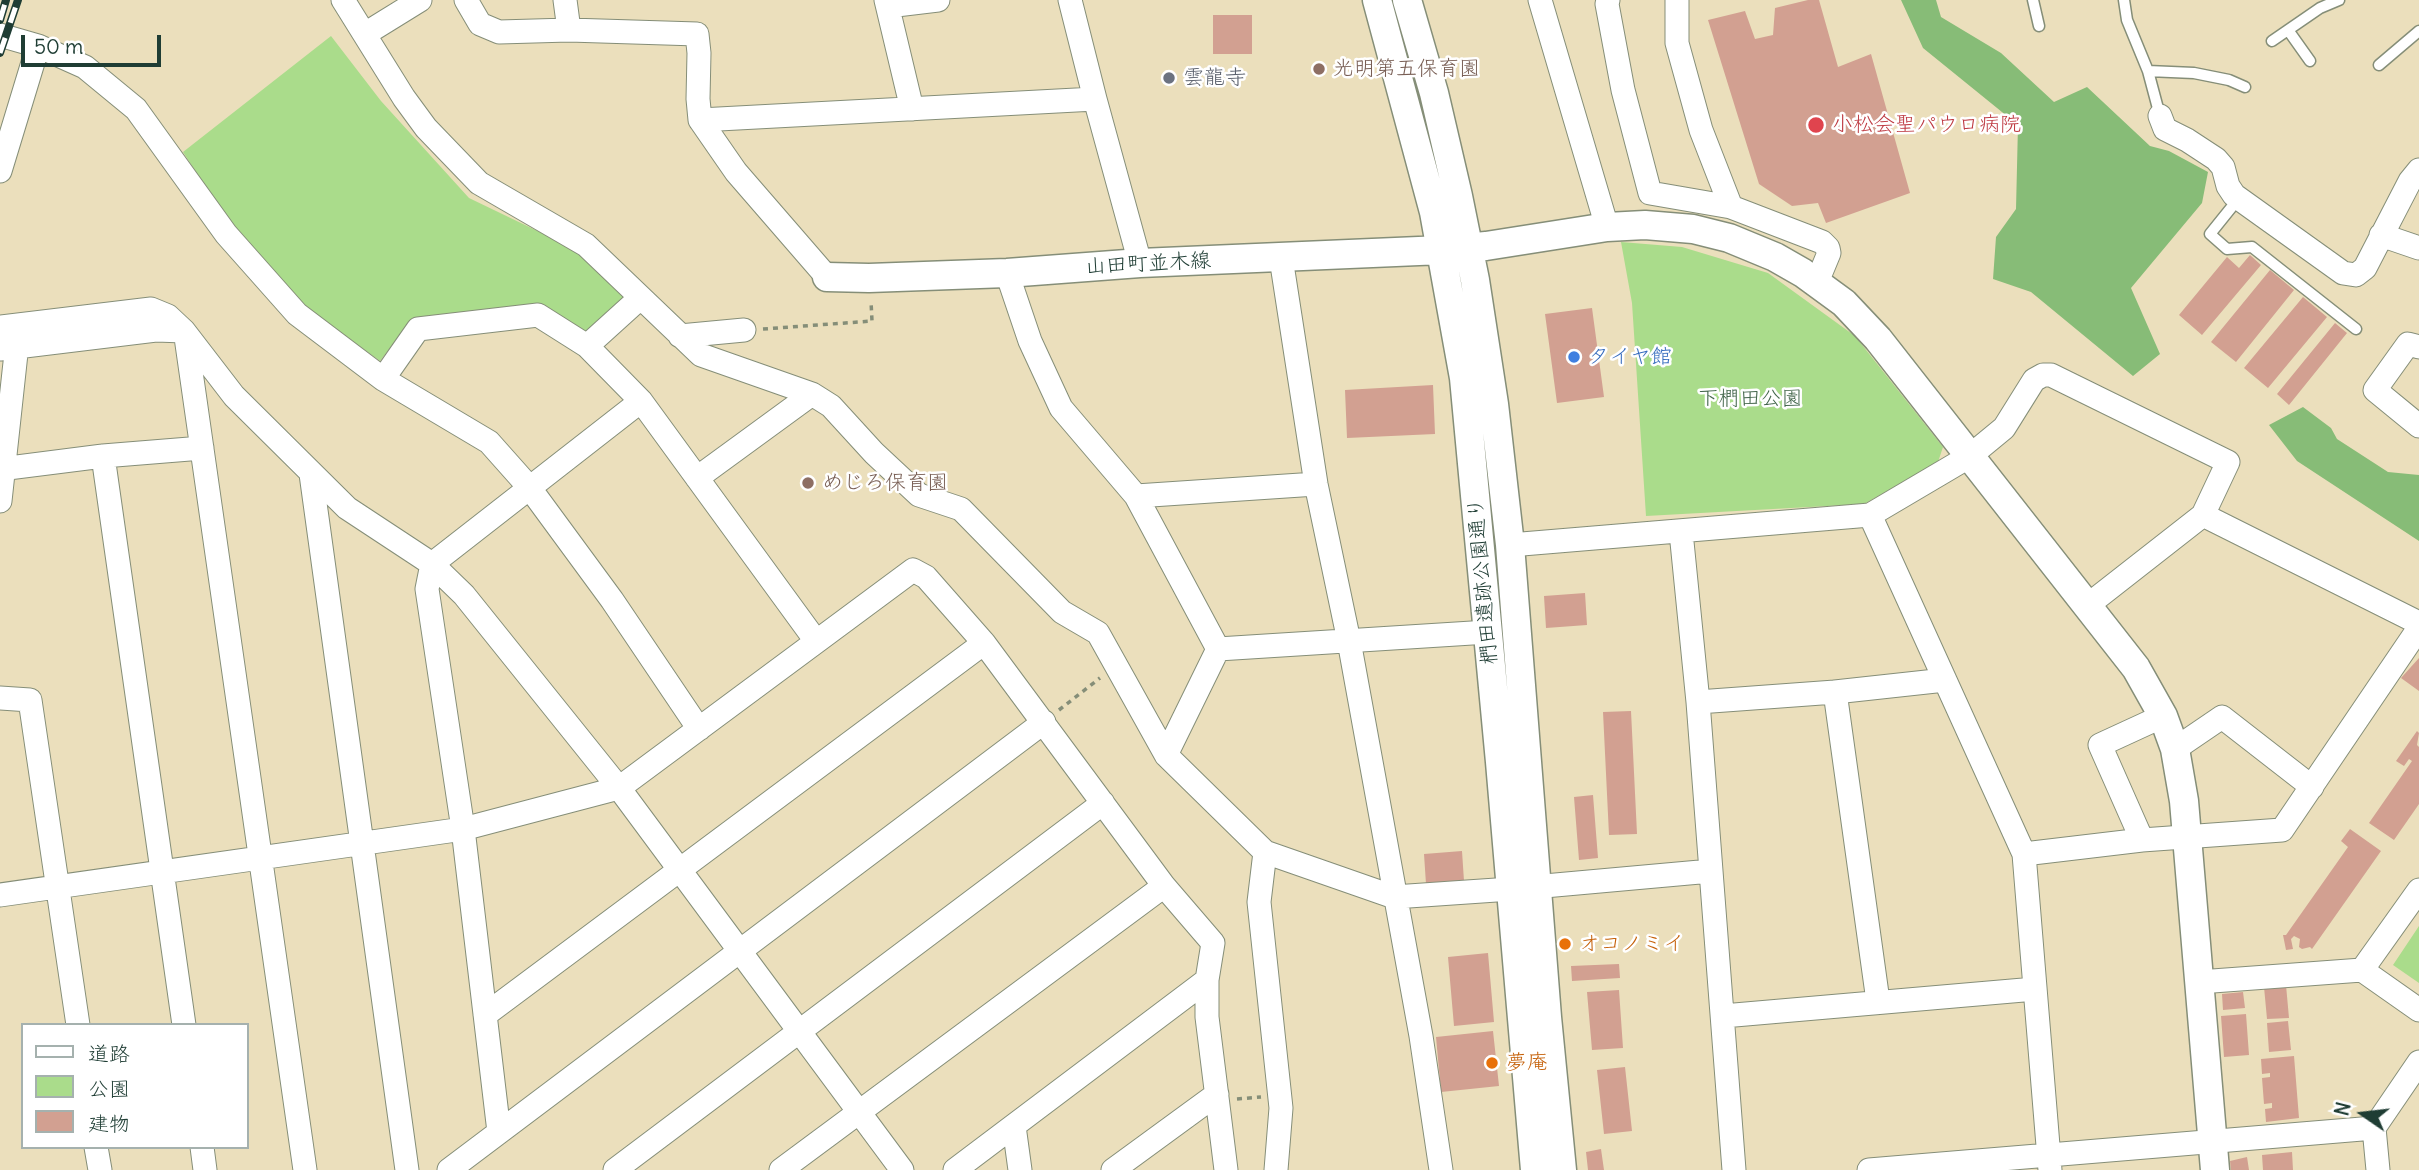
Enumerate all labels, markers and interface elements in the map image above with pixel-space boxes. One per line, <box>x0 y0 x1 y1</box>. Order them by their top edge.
scale bar <box>24 21 164 65</box>
text: 50 m <box>34 33 83 60</box>
place label: 光明第五保育園 <box>1333 56 1480 82</box>
marker: 光明第五保育園 <box>1311 61 1327 77</box>
place label: 雲龍寺 <box>1183 65 1246 91</box>
marker: 雲龍寺 <box>1161 70 1177 86</box>
place label: 小松会聖パウロ病院 <box>1832 112 2021 138</box>
marker: 小松会聖パウロ病院 <box>1806 115 1826 135</box>
street label: 山田町並木線 <box>1084 248 1212 280</box>
place label: タイヤ館 <box>1588 344 1672 370</box>
marker: タイヤ館 <box>1566 349 1582 365</box>
park label: 下椚田公園 <box>1698 386 1802 412</box>
place label: めじろ保育園 <box>822 470 948 496</box>
marker: めじろ保育園 <box>800 475 816 491</box>
street label: 椚田遺跡公園通り <box>1463 496 1503 666</box>
place label: オコノミイ <box>1579 931 1684 957</box>
marker: オコノミイ <box>1557 936 1573 952</box>
legend <box>21 1023 248 1149</box>
text: 道路 <box>88 1040 130 1067</box>
place label: 夢庵 <box>1506 1050 1548 1076</box>
marker: 夢庵 <box>1484 1055 1500 1071</box>
text: 公園 <box>88 1075 130 1102</box>
north arrow <box>2328 1079 2398 1149</box>
text: N <box>2329 1100 2356 1118</box>
text: 建物 <box>88 1110 130 1137</box>

